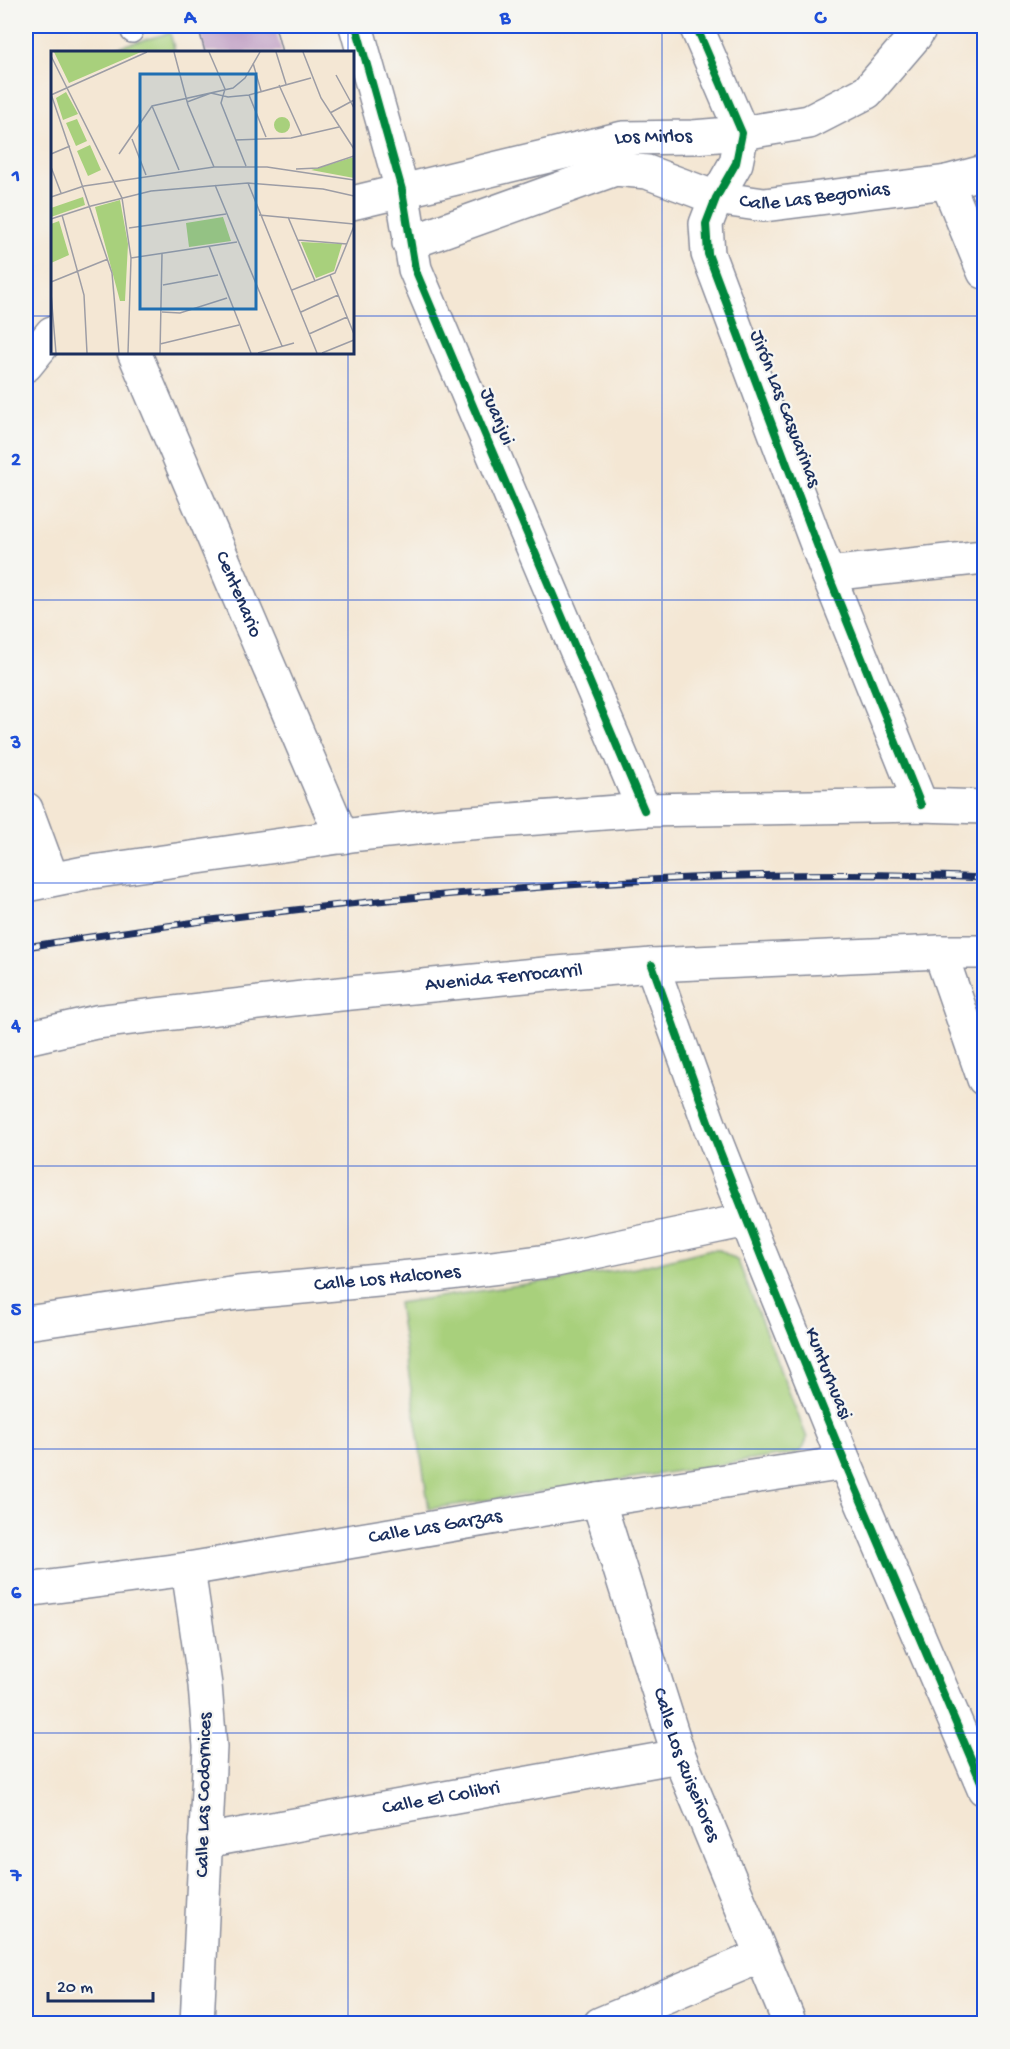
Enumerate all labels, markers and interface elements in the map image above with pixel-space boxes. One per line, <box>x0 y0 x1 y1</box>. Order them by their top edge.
text: A <box>183 8 198 31</box>
text: B <box>499 8 511 31</box>
text: C <box>814 8 828 31</box>
inset map <box>51 51 354 354</box>
street label: Los Mirlos <box>612 126 693 151</box>
text: 1 <box>11 166 20 189</box>
street label: Calle Las Begonias <box>738 178 891 217</box>
street label: Jirón Las Casuarinas <box>743 327 825 491</box>
street label: Juanjui <box>474 385 518 449</box>
text: 2 <box>11 450 21 473</box>
street label: Centenario <box>209 548 267 641</box>
text: 3 <box>10 733 21 756</box>
street label: Avenida Ferrocarril <box>424 959 584 997</box>
text: 4 <box>10 1016 21 1039</box>
street label: Calle Los Halcones <box>313 1260 462 1297</box>
text: 5 <box>11 1300 22 1323</box>
street label: Kunturhuasi <box>798 1325 856 1423</box>
street label: Calle Las Garzas <box>367 1505 504 1550</box>
text: 6 <box>11 1583 22 1606</box>
street label: Calle Los Ruiseñores <box>647 1685 725 1846</box>
street label: Calle Las Codornices <box>192 1712 218 1878</box>
street label: Calle El Colibri <box>380 1777 502 1820</box>
text: 7 <box>10 1866 23 1889</box>
scale bar <box>48 1965 153 2003</box>
text: 20 m <box>57 1978 93 1999</box>

